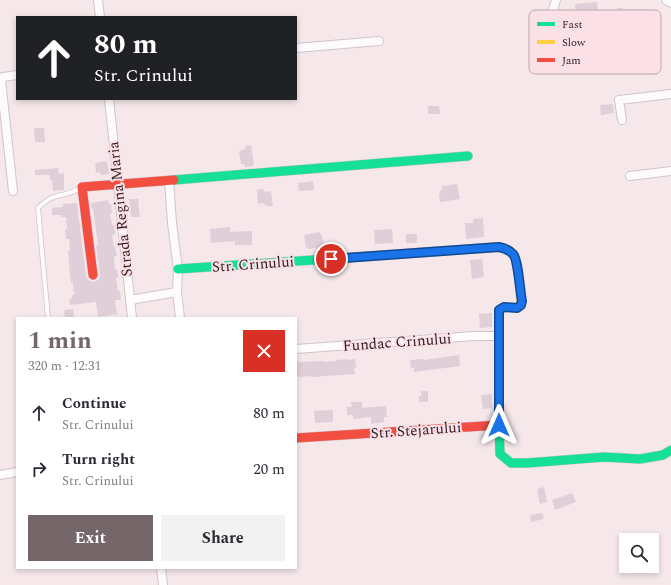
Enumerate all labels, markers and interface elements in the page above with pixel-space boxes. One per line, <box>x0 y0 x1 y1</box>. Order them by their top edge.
legend <box>529 10 661 74</box>
text: Fast <box>562 16 583 33</box>
text: 80 m <box>94 23 158 66</box>
icon: ahead <box>28 32 80 84</box>
text: Slow <box>562 34 586 51</box>
text: Jam <box>562 52 581 69</box>
text: Str. Crinului <box>94 62 193 89</box>
street label: Strada Regina Maria <box>102 139 139 278</box>
pin <box>314 242 348 276</box>
icon: arrive <box>320 248 342 270</box>
street label: Str. Crinului <box>211 250 295 279</box>
text: 1 min <box>28 323 92 359</box>
street label: Fundac Crinului <box>342 327 452 358</box>
button: close <box>243 330 285 372</box>
text: 320 m · 12:31 <box>28 356 101 376</box>
text: Continue <box>62 392 127 415</box>
icon: ahead <box>28 402 50 424</box>
text: 80 m <box>253 402 285 425</box>
position arrow <box>478 404 520 446</box>
text: Str. Crinului <box>62 415 134 435</box>
street label: Str. Stejarului <box>370 416 462 445</box>
text: Turn right <box>62 448 135 471</box>
icon: right <box>28 458 50 480</box>
text: 20 m <box>253 458 285 481</box>
text: Str. Crinului <box>62 471 134 491</box>
button: Exit <box>28 515 153 561</box>
button: Share <box>161 515 285 561</box>
map controls <box>619 533 659 573</box>
button: search <box>619 533 659 573</box>

